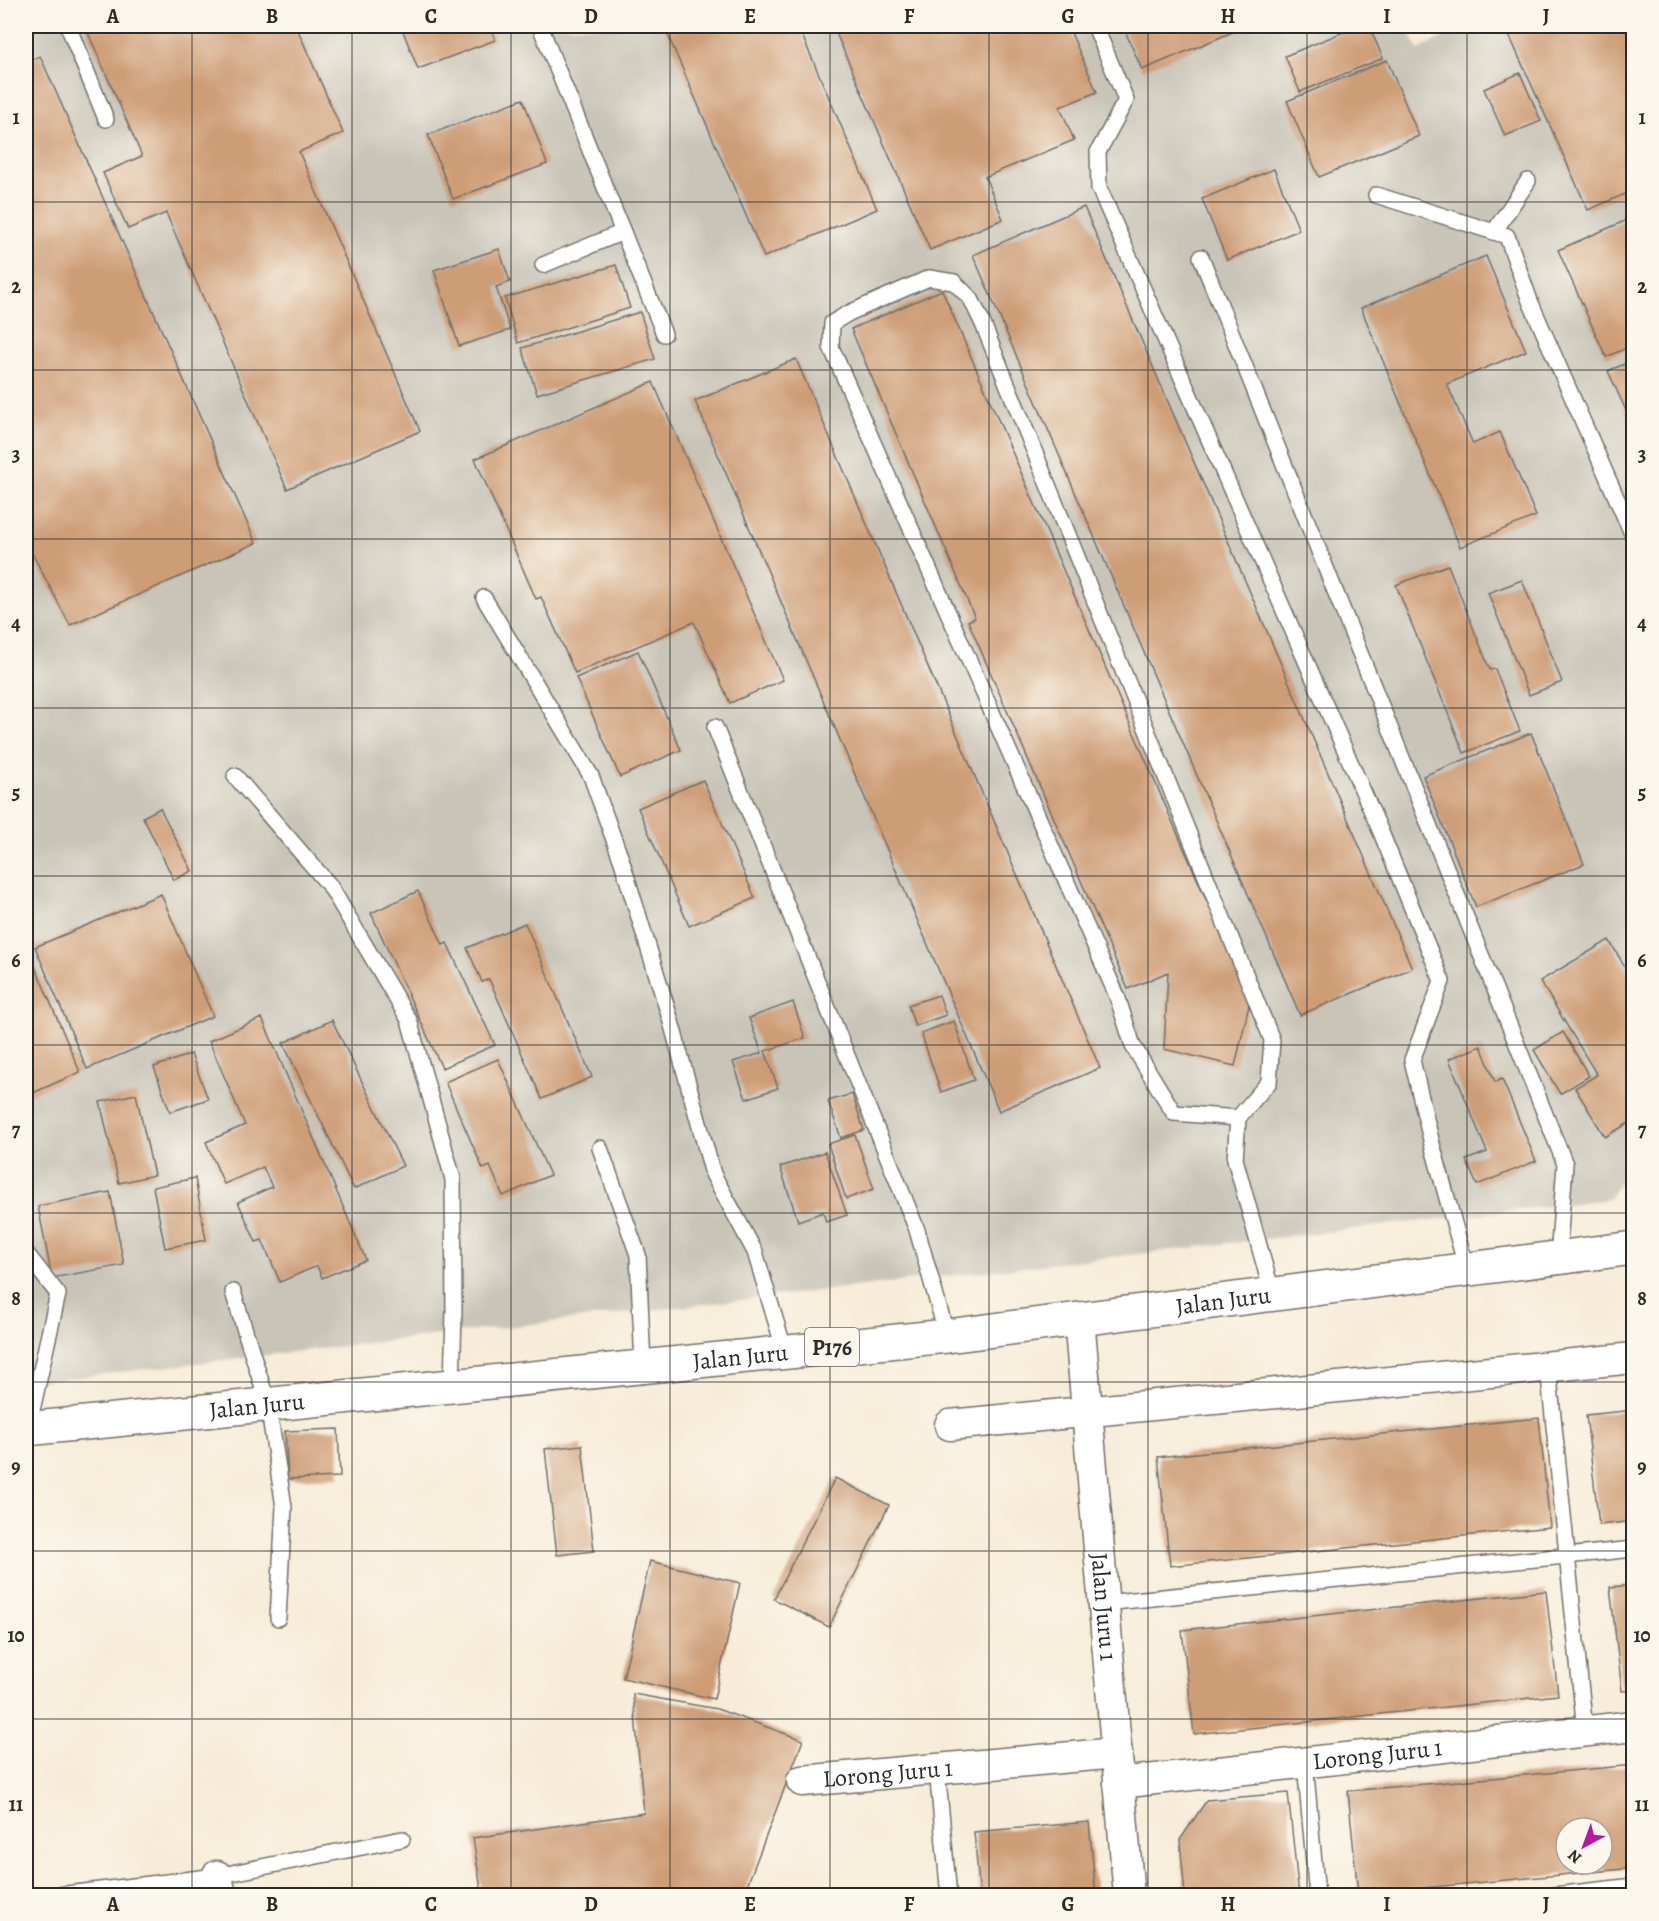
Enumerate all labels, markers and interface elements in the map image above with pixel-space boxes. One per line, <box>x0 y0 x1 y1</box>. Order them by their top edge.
text: A <box>106 3 120 30</box>
text: B <box>266 3 278 30</box>
text: C <box>425 3 437 30</box>
text: D <box>584 3 598 30</box>
text: E <box>744 3 756 30</box>
text: F <box>904 3 915 30</box>
text: G <box>1061 3 1075 30</box>
text: H <box>1221 3 1236 30</box>
text: I <box>1383 3 1391 30</box>
text: J <box>1543 3 1550 30</box>
text: 1 <box>12 104 20 131</box>
text: 1 <box>1638 104 1646 131</box>
text: 2 <box>11 273 21 300</box>
text: 2 <box>1637 273 1647 300</box>
text: 3 <box>12 441 20 468</box>
text: 3 <box>1638 441 1646 468</box>
text: 4 <box>11 610 21 637</box>
text: 4 <box>1637 610 1647 637</box>
text: 5 <box>12 779 20 806</box>
text: 5 <box>1638 779 1646 806</box>
text: 6 <box>11 947 21 974</box>
text: 6 <box>1637 947 1647 974</box>
text: 7 <box>12 1116 21 1143</box>
text: 7 <box>1638 1116 1647 1143</box>
street label: Jalan Juru <box>1174 1279 1273 1323</box>
text: 8 <box>11 1285 21 1312</box>
text: 8 <box>1637 1285 1647 1312</box>
road number: P176 <box>805 1328 859 1366</box>
street label: Jalan Juru <box>691 1336 790 1378</box>
street label: Jalan Juru <box>208 1385 306 1426</box>
text: 9 <box>11 1453 21 1480</box>
text: 9 <box>1637 1453 1647 1480</box>
street label: Jalan Juru 1 <box>1083 1551 1125 1662</box>
text: 10 <box>7 1622 25 1649</box>
text: 10 <box>1633 1622 1651 1649</box>
street label: Lorong Juru 1 <box>1311 1731 1444 1777</box>
street label: Lorong Juru 1 <box>821 1752 954 1795</box>
text: 11 <box>9 1791 23 1818</box>
text: 11 <box>1635 1791 1649 1818</box>
north arrow <box>1554 1816 1614 1876</box>
text: N <box>1563 1844 1586 1869</box>
text: A <box>106 1891 120 1918</box>
text: B <box>266 1891 278 1918</box>
text: C <box>425 1891 437 1918</box>
text: D <box>584 1891 598 1918</box>
text: E <box>744 1891 756 1918</box>
text: F <box>904 1891 915 1918</box>
text: G <box>1061 1891 1075 1918</box>
text: H <box>1221 1891 1236 1918</box>
text: I <box>1383 1891 1391 1918</box>
text: J <box>1543 1891 1550 1918</box>

